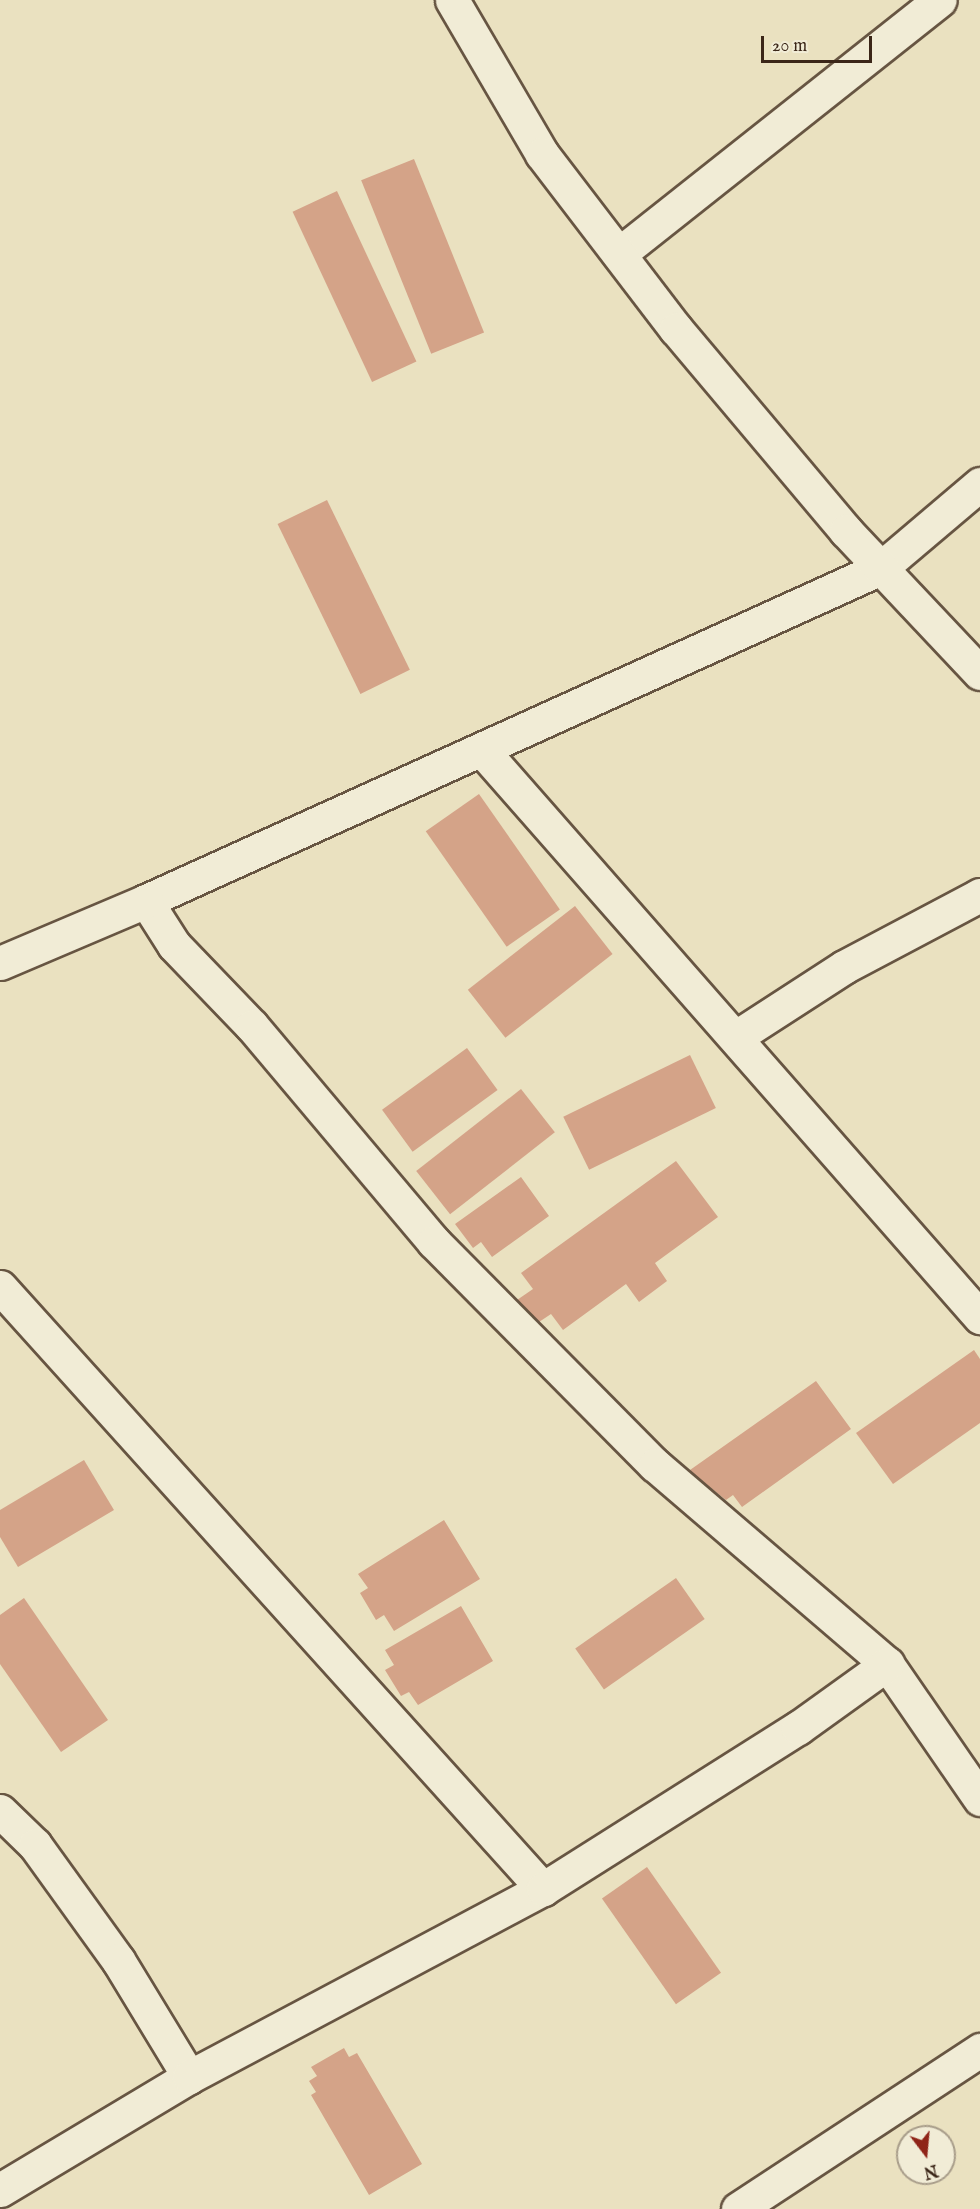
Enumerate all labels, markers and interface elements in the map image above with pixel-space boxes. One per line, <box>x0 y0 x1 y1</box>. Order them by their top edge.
scale bar <box>764 24 875 62</box>
text: 20 m <box>772 35 807 58</box>
north arrow <box>896 2125 956 2185</box>
text: N <box>921 2159 940 2182</box>

